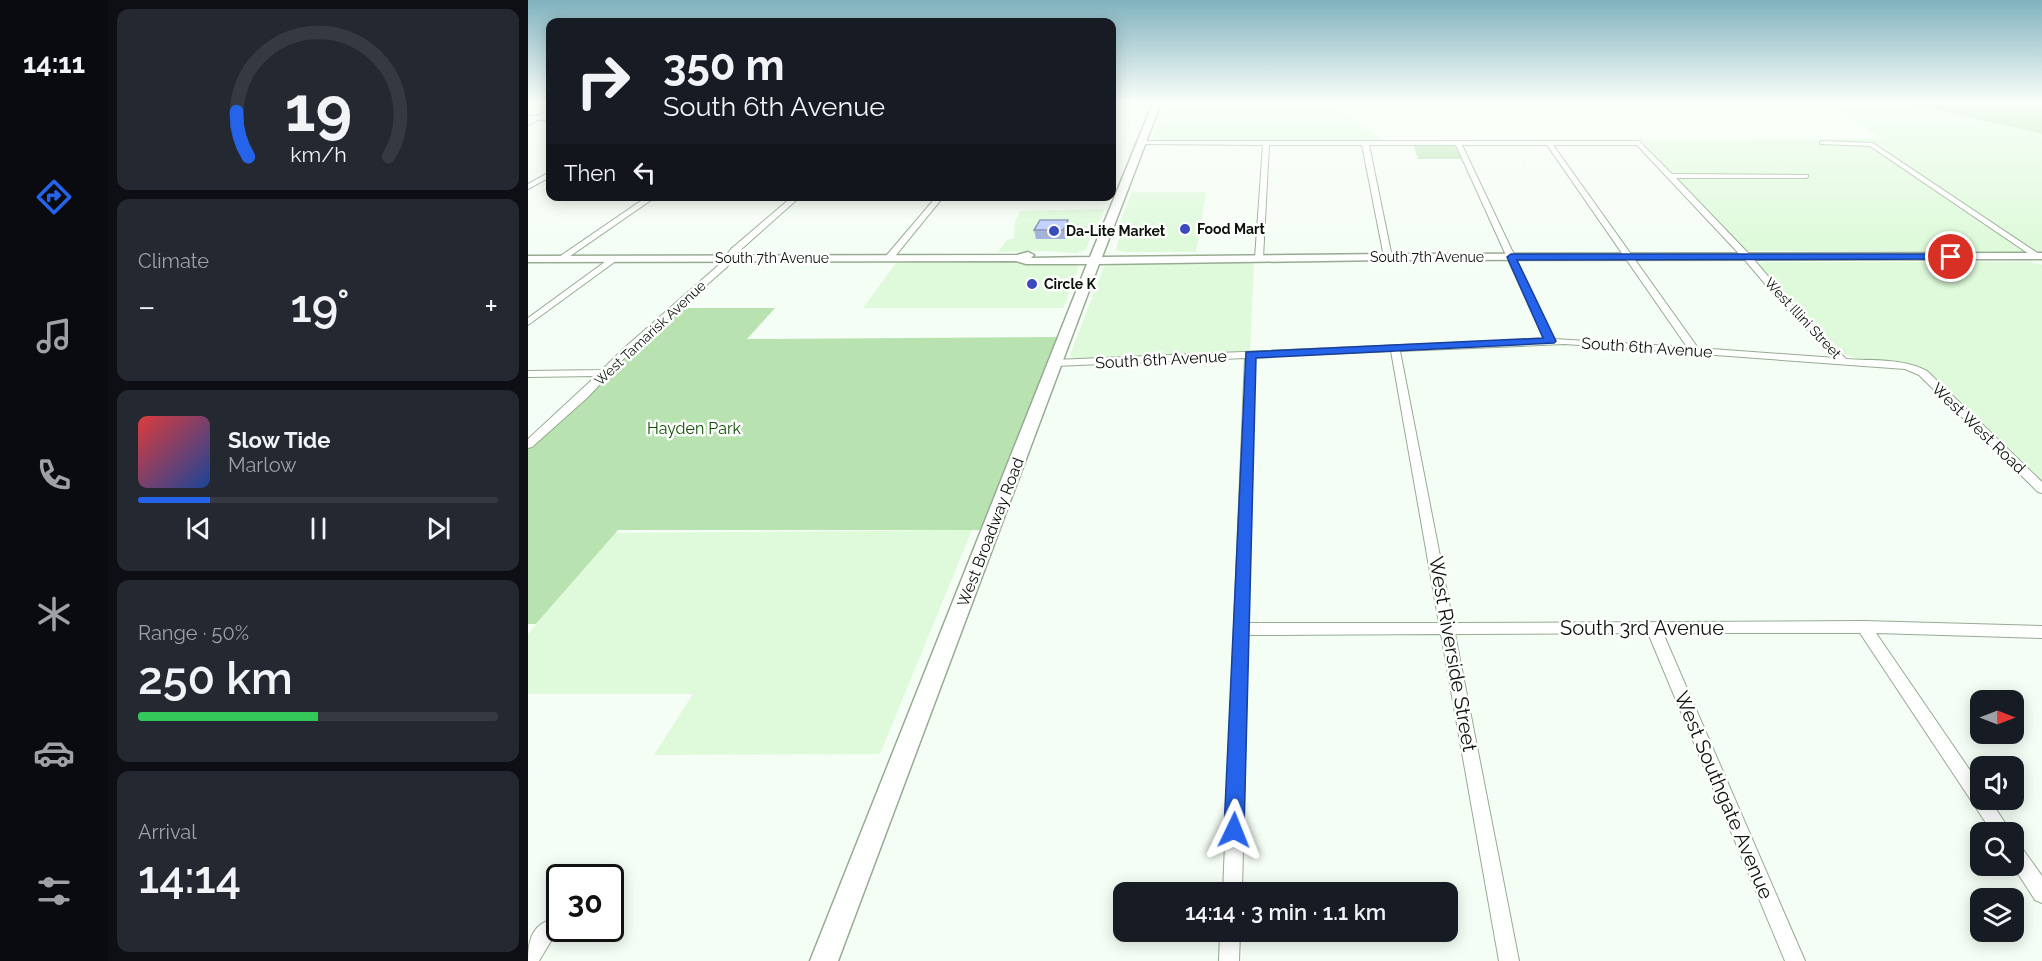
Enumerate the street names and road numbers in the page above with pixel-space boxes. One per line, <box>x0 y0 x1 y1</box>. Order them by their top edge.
street label: South 7th Avenue <box>1370 249 1484 265</box>
street label: South 7th Avenue <box>715 250 829 266</box>
street label: West Illini Street <box>1761 274 1845 362</box>
street label: West Tamarisk Avenue <box>591 277 709 389</box>
street label: South 6th Avenue <box>1581 333 1713 362</box>
street label: South 6th Avenue <box>1095 347 1227 372</box>
street label: West West Road <box>1928 379 2029 478</box>
street label: West Broadway Road <box>953 455 1028 610</box>
street label: West Riverside Street <box>1424 554 1482 754</box>
street label: South 3rd Avenue <box>1560 616 1724 640</box>
street label: West Southgate Avenue <box>1669 688 1779 903</box>

